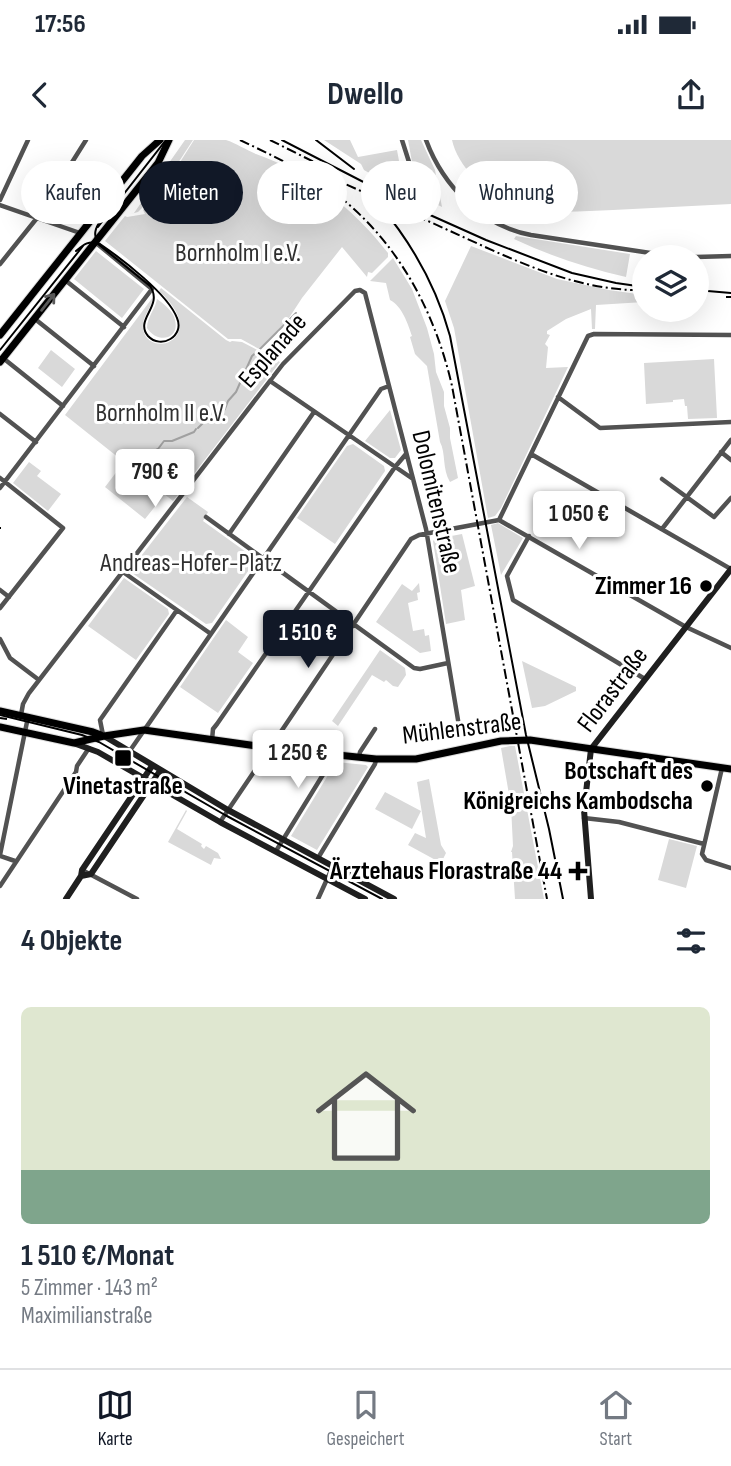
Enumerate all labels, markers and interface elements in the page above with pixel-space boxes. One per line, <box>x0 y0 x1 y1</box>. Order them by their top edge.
text: 17:56 <box>35 9 86 40</box>
text: Dwello <box>327 75 404 114</box>
icon: back <box>21 76 59 114</box>
icon: share <box>672 76 710 114</box>
chip: Kaufen <box>21 161 125 224</box>
chip: Mieten <box>139 161 243 224</box>
chip: Filter <box>257 161 347 224</box>
chip: Neu <box>361 161 441 224</box>
chip: Wohnung <box>455 161 578 224</box>
park label: Bornholm I e.V. <box>175 238 301 269</box>
map controls <box>632 245 709 322</box>
button: layers <box>632 245 709 322</box>
one-way arrow <box>40 293 55 311</box>
street label: Esplanade <box>232 308 314 394</box>
park label: Bornholm II e.V. <box>95 398 227 429</box>
street label: Dolomitenstraße <box>405 428 467 576</box>
pin: 790 € <box>106 450 204 509</box>
text: 790 € <box>131 458 179 486</box>
pin: 1 050 € <box>514 492 644 551</box>
text: 1 050 € <box>549 500 609 528</box>
park label: Andreas-Hofer-Platz <box>99 548 282 579</box>
place label: Zimmer 16 <box>595 571 692 602</box>
marker: Zimmer 16 <box>698 578 714 594</box>
pin: 1 510 € <box>243 610 373 670</box>
text: 1 510 € <box>279 619 337 647</box>
street label: Florastraße <box>571 641 655 739</box>
street label: Mühlenstraße <box>401 706 523 752</box>
pin: 1 250 € <box>233 730 363 790</box>
text: 1 250 € <box>268 739 328 767</box>
marker: Vinetastraße <box>113 748 133 768</box>
place label: Botschaft des Königreichs Kambodscha <box>463 756 693 817</box>
place label: Vinetastraße <box>63 771 183 802</box>
marker: Botschaft des Königreichs Kambodscha <box>699 778 715 794</box>
place label: Ärztehaus Florastraße 44 <box>329 856 562 887</box>
marker: Ärztehaus Florastraße 44 <box>568 861 588 881</box>
icon: filters <box>672 922 710 960</box>
text: 4 Objekte <box>21 923 122 959</box>
icon: home <box>303 1053 429 1179</box>
text: 1 510 €/Monat <box>21 1238 174 1274</box>
text: 5 Zimmer · 143 m² <box>21 1274 158 1302</box>
text: Maximilianstraße <box>21 1302 152 1330</box>
tab: Karte <box>96 1386 134 1451</box>
tab: Gespeichert <box>327 1386 404 1451</box>
tab: Start <box>597 1386 635 1451</box>

